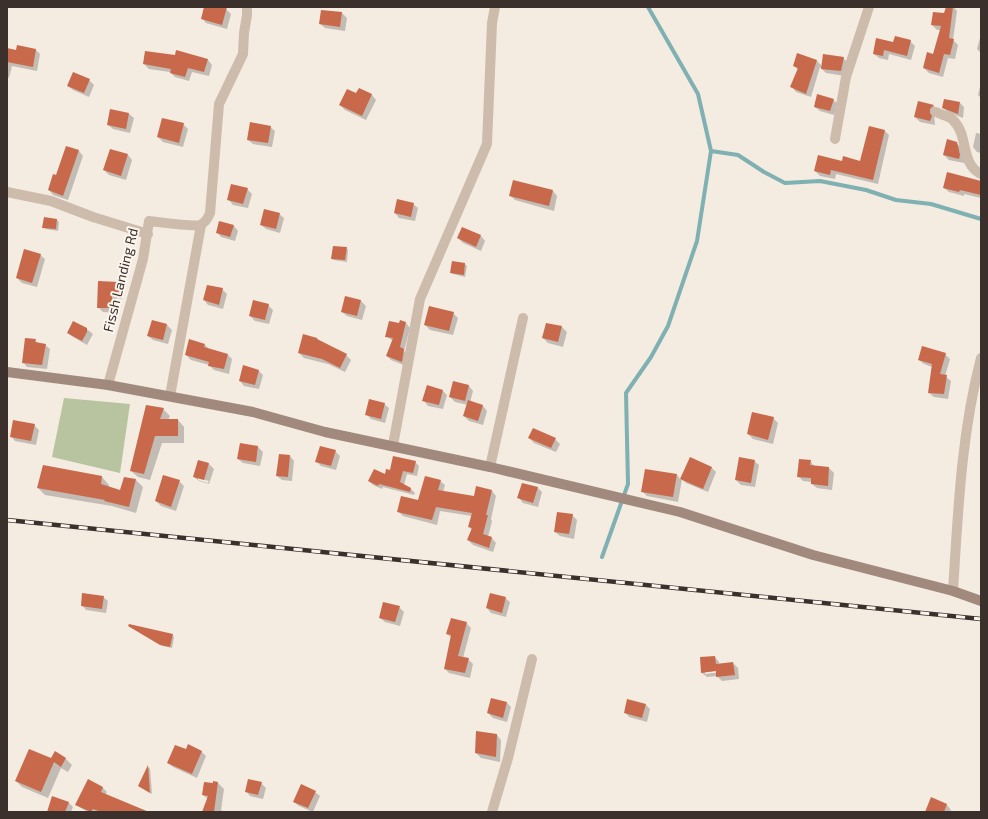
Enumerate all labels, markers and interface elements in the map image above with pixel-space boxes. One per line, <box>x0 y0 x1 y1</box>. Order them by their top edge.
street label: Fissh Landing Rd <box>99 226 141 334</box>

